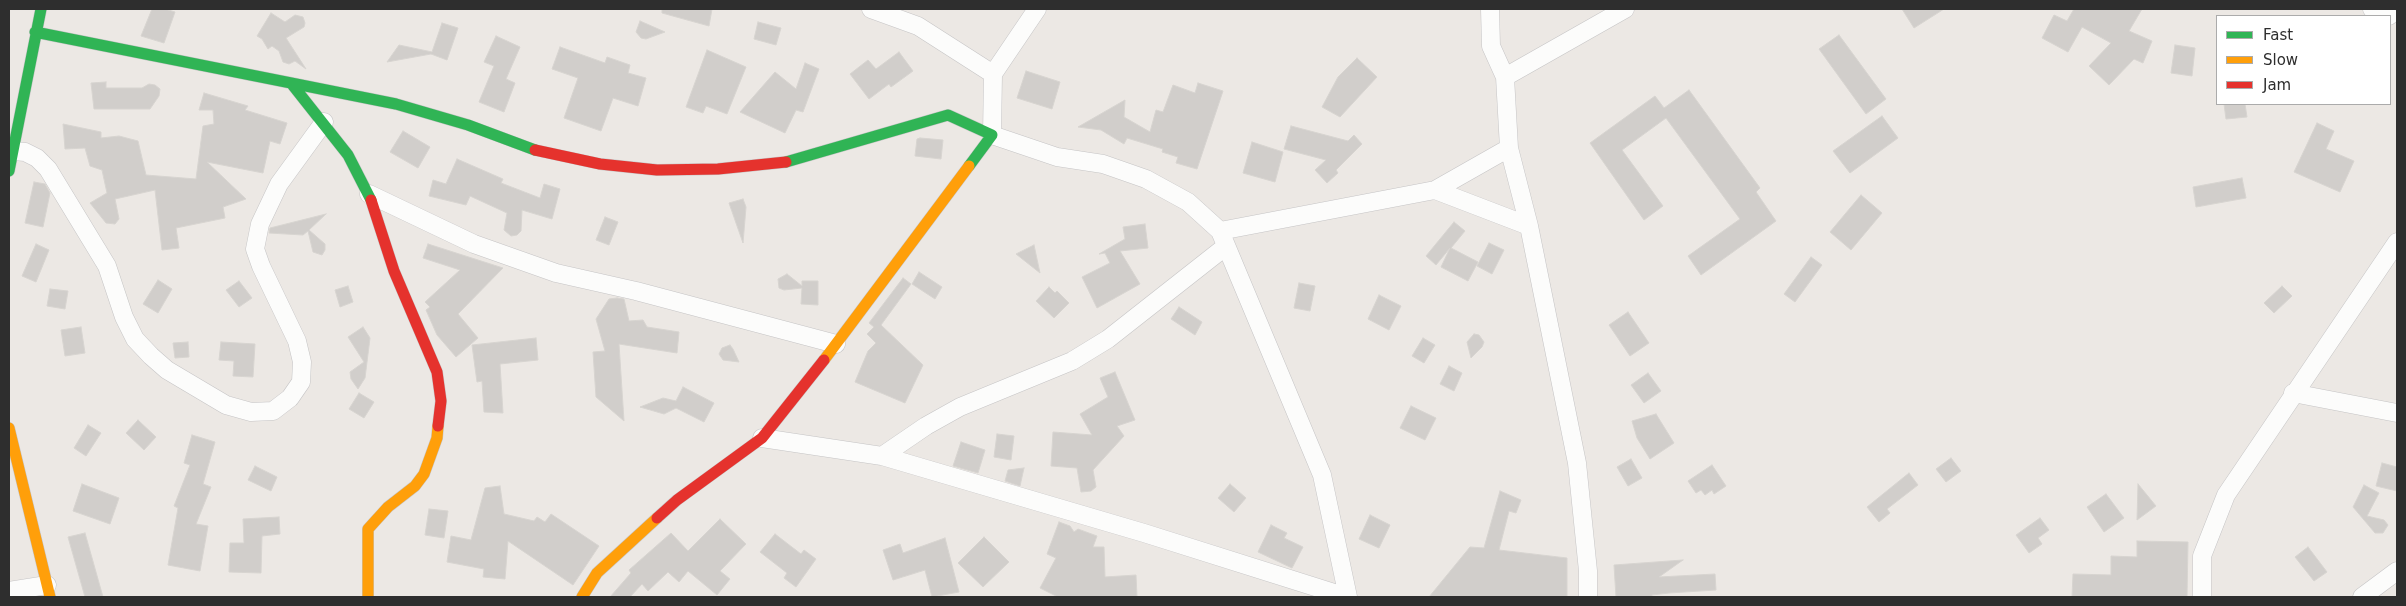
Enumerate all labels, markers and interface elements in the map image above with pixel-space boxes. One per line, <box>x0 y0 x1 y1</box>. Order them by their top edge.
legend <box>2216 15 2391 105</box>
text: Fast <box>2263 26 2293 44</box>
text: Slow <box>2263 51 2298 69</box>
text: Jam <box>2263 76 2291 94</box>

